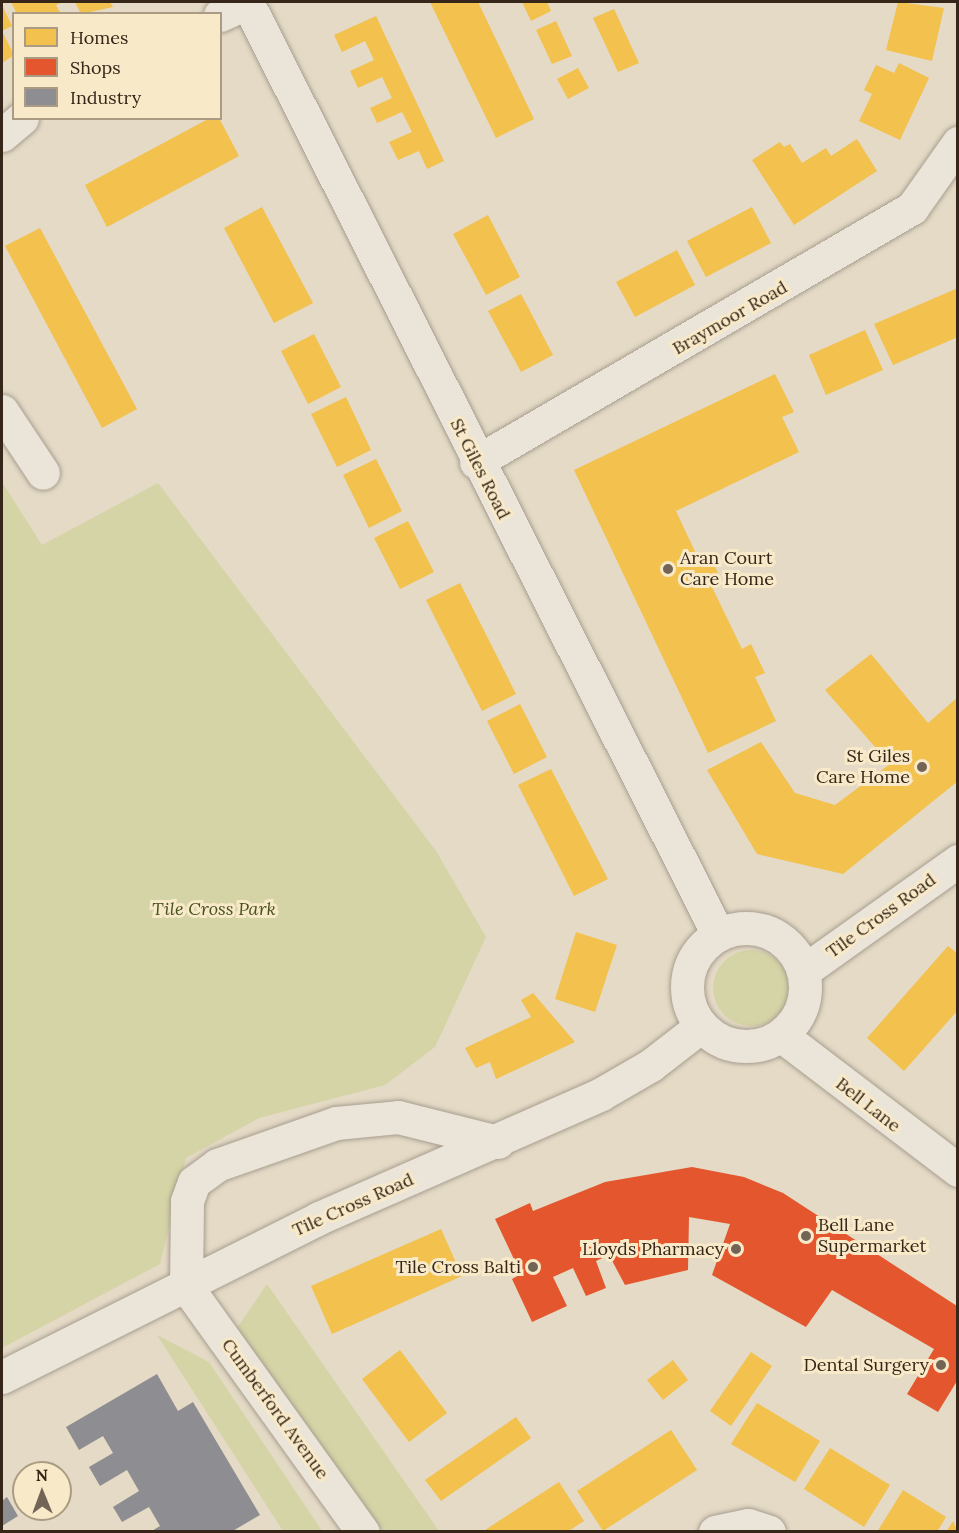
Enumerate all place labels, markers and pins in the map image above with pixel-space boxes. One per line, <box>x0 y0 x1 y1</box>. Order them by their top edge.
place label: Aran Court Care Home <box>680 548 774 590</box>
marker: Aran Court Care Home <box>661 562 675 576</box>
place label: St Giles Care Home <box>816 746 910 789</box>
marker: St Giles Care Home <box>915 760 929 774</box>
place label: Bell Lane Supermarket <box>818 1215 926 1258</box>
marker: Bell Lane Supermarket <box>799 1229 813 1243</box>
place label: Lloyds Pharmacy <box>582 1238 724 1260</box>
marker: Lloyds Pharmacy <box>729 1242 743 1256</box>
place label: Tile Cross Balti <box>395 1256 521 1278</box>
marker: Tile Cross Balti <box>526 1260 540 1274</box>
place label: Dental Surgery <box>803 1354 929 1376</box>
marker: Dental Surgery <box>934 1358 948 1372</box>

